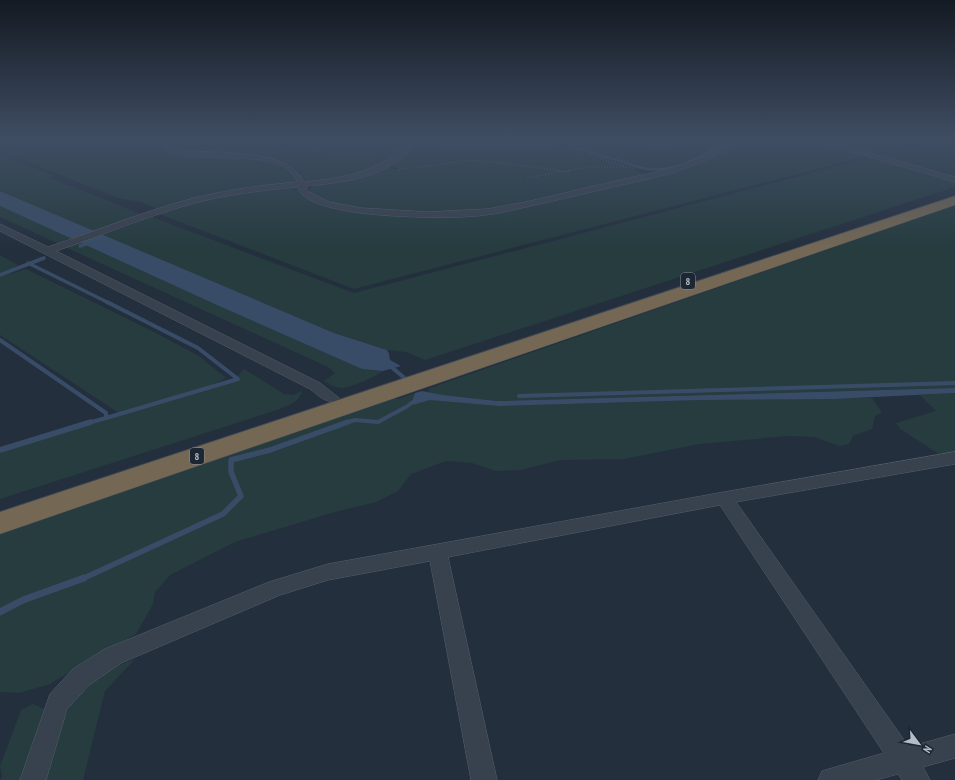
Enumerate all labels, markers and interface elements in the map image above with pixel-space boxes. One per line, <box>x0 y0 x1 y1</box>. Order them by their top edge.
road number: 8 <box>681 273 695 289</box>
road number: 8 <box>190 448 204 464</box>
north arrow <box>899 724 939 764</box>
text: N <box>920 743 935 756</box>

